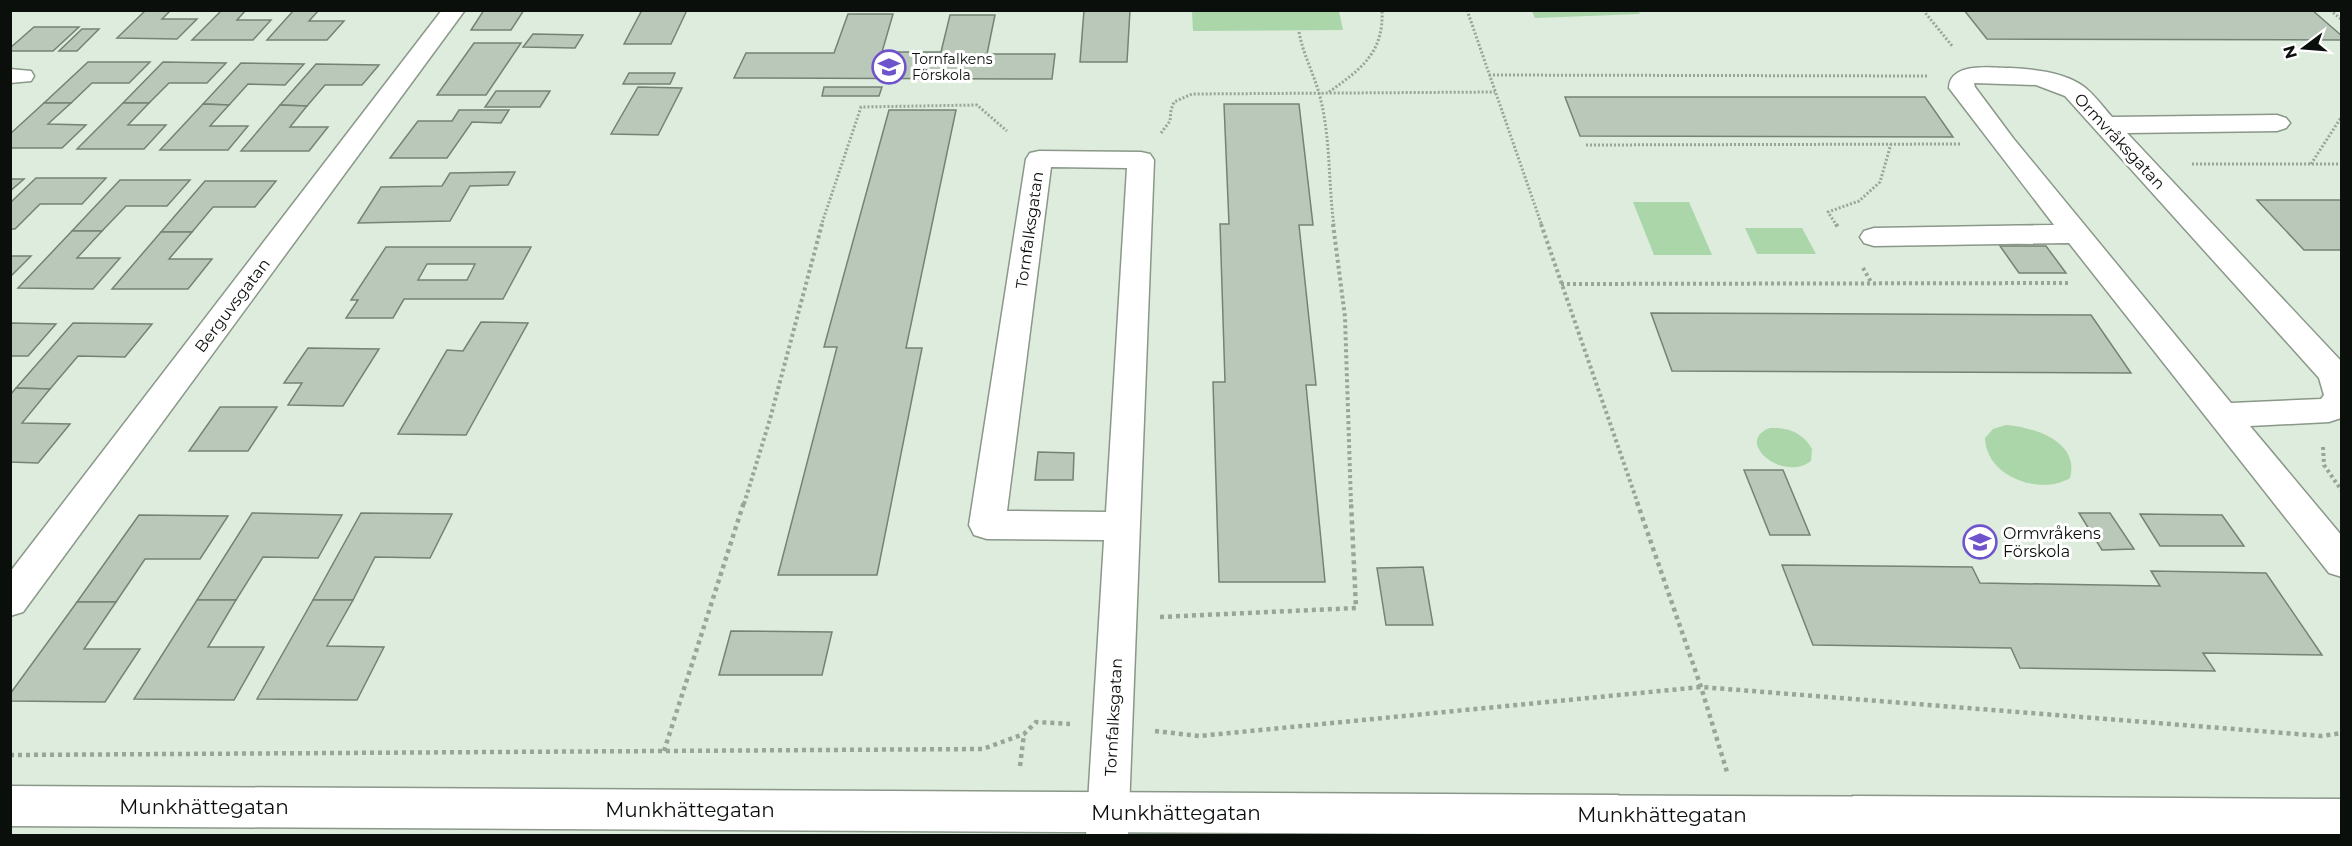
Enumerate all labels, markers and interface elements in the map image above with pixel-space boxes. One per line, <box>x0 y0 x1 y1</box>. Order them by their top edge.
north arrow <box>2274 18 2334 78</box>
text: N <box>2279 43 2301 61</box>
school or university icon: Tornfalkens Förskola <box>871 49 907 85</box>
place label: Tornfalkens Förskola <box>912 50 993 84</box>
street label: Ormvråksgatan <box>2070 89 2169 193</box>
street label: Tornfalksgatan <box>1012 170 1047 290</box>
street label: Berguvsgatan <box>191 255 274 356</box>
school or university icon: Ormvråkens Förskola <box>1962 524 1998 560</box>
place label: Ormvråkens Förskola <box>2003 524 2101 561</box>
street label: Tornfalksgatan <box>1101 657 1126 777</box>
street label: Munkhättegatan <box>119 795 289 819</box>
street label: Munkhättegatan <box>605 798 775 822</box>
street label: Munkhättegatan <box>1091 801 1261 825</box>
street label: Munkhättegatan <box>1577 803 1747 827</box>

